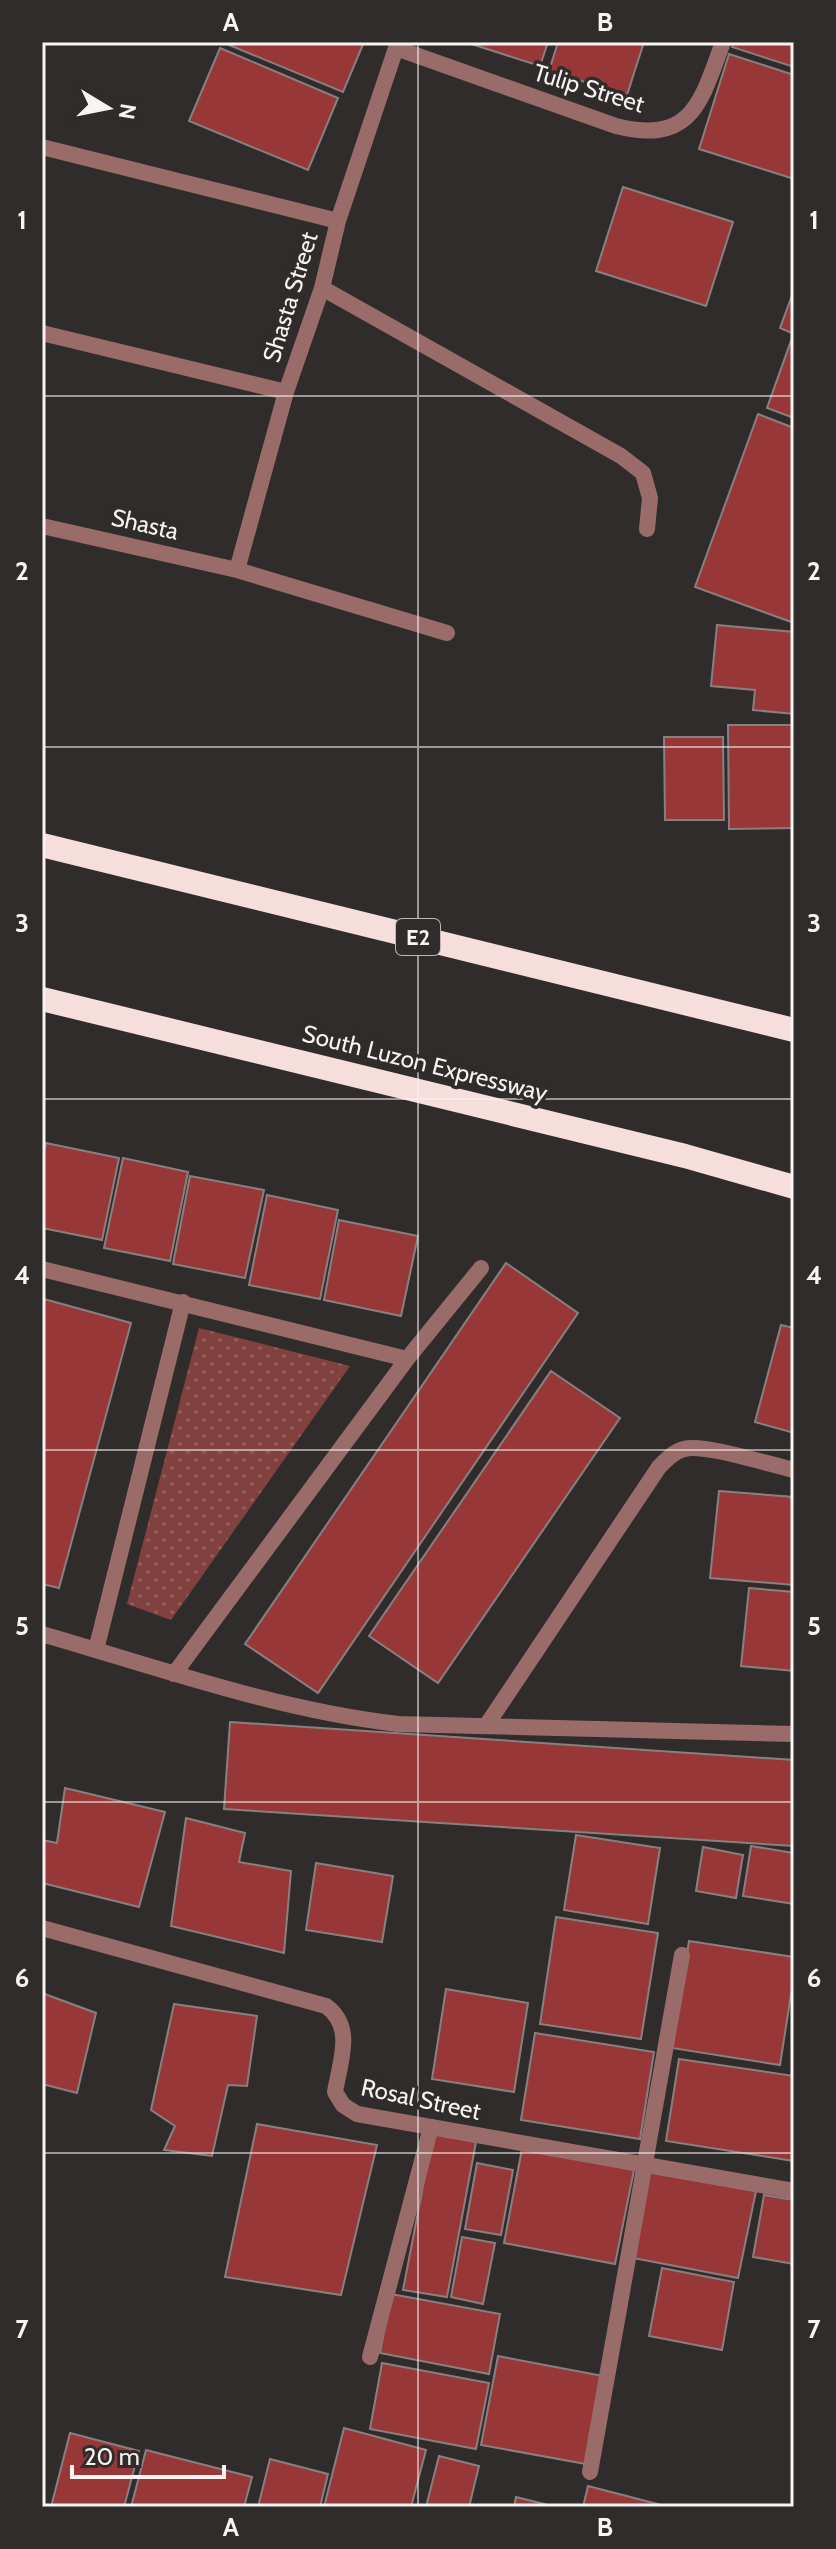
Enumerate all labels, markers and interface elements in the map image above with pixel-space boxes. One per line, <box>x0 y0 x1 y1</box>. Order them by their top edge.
text: A <box>223 6 240 38</box>
text: B <box>597 6 613 38</box>
street label: Tulip Street <box>530 57 648 119</box>
north arrow <box>68 68 148 148</box>
text: N <box>113 101 142 121</box>
text: 1 <box>17 204 27 236</box>
text: 1 <box>809 204 819 236</box>
street label: Shasta Street <box>256 228 324 366</box>
street label: Shasta <box>109 502 182 546</box>
text: 2 <box>15 555 29 587</box>
text: 2 <box>807 555 821 587</box>
text: 3 <box>15 907 29 939</box>
text: 3 <box>807 907 821 939</box>
road number: E2 <box>396 919 440 955</box>
street label: South Luzon Expressway <box>299 1018 551 1108</box>
text: 4 <box>14 1259 30 1291</box>
text: 4 <box>806 1259 822 1291</box>
text: 5 <box>15 1610 29 1642</box>
text: 5 <box>807 1610 821 1642</box>
text: 6 <box>15 1962 29 1994</box>
text: 6 <box>807 1962 821 1994</box>
street label: Rosal Street <box>359 2072 483 2126</box>
text: 7 <box>15 2313 29 2345</box>
text: 7 <box>807 2313 821 2345</box>
scale bar <box>72 2429 224 2479</box>
text: 20 m <box>84 2442 140 2471</box>
text: A <box>223 2511 240 2543</box>
text: B <box>597 2511 613 2543</box>

